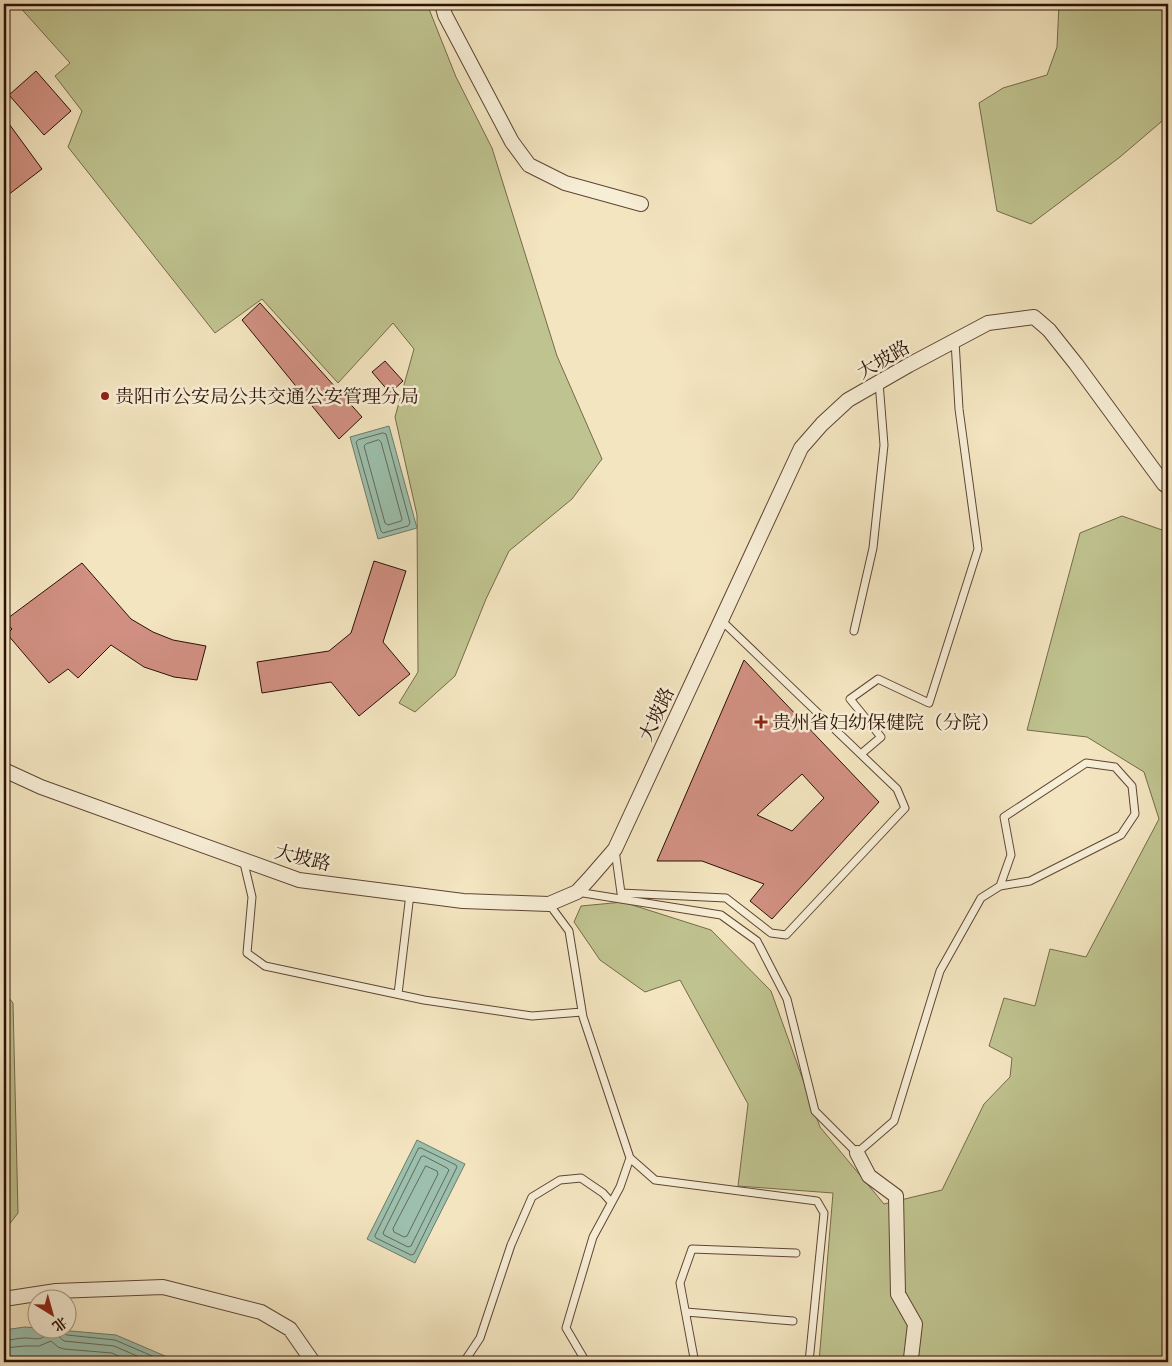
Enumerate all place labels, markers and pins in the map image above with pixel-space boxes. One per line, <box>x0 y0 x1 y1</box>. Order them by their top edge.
place label: 贵阳市公安局公共交通公安管理分局 <box>115 386 419 408</box>
marker: 贵阳市公安局公共交通公安管理分局 <box>99 390 111 402</box>
place label: 贵州省妇幼保健院（分院） <box>772 712 1000 734</box>
marker: 贵州省妇幼保健院（分院） <box>754 715 768 729</box>

